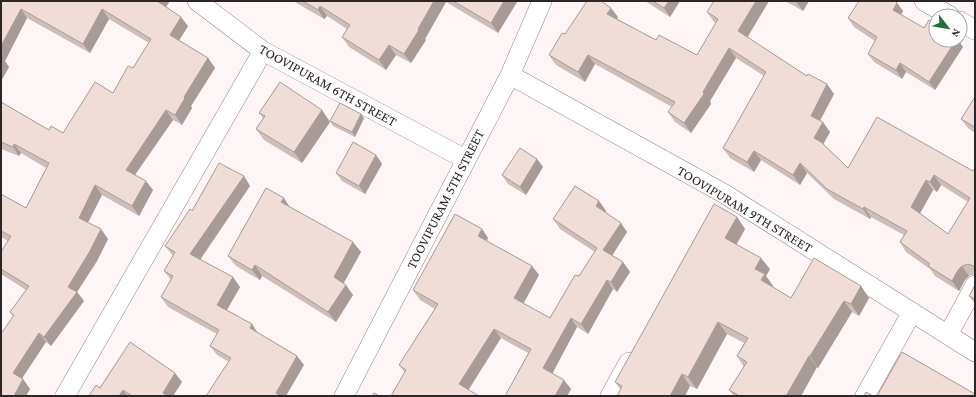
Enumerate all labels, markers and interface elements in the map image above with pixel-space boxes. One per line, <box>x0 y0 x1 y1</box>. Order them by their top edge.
north arrow <box>928 8 968 48</box>
text: N <box>949 27 964 40</box>
street label: TOOVIPURAM 6TH STREET <box>256 40 400 130</box>
street label: TOOVIPURAM 5TH STREET <box>403 126 487 271</box>
street label: TOOVIPURAM 9TH STREET <box>674 162 816 256</box>

